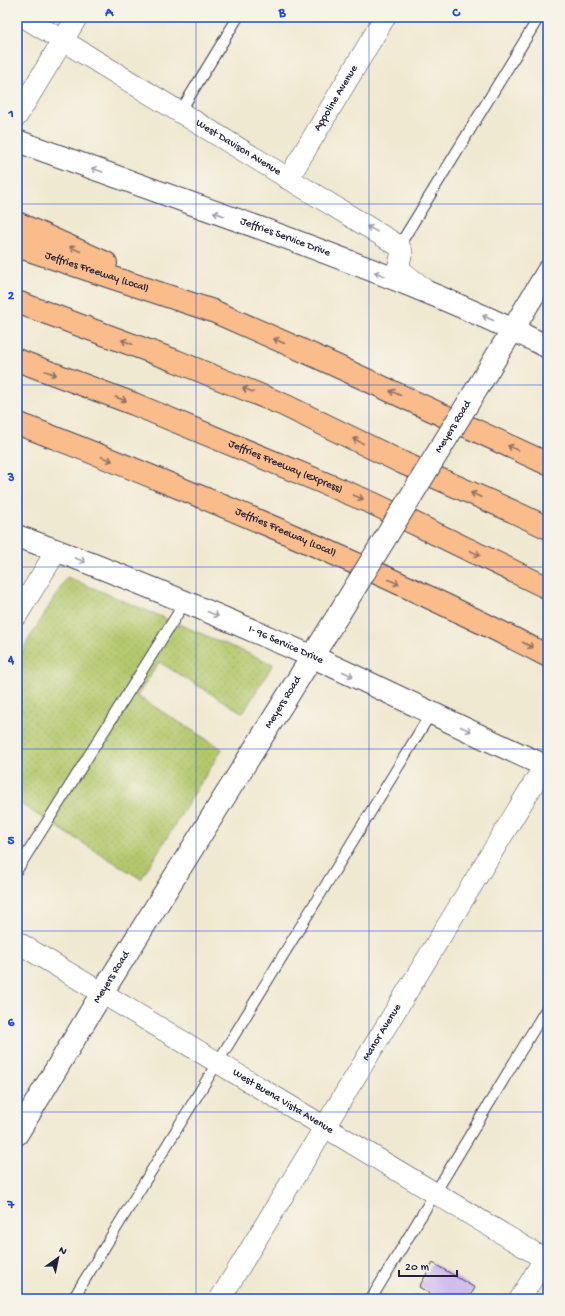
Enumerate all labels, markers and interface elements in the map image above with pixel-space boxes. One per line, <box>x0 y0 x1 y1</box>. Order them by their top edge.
text: A <box>104 6 114 21</box>
text: B <box>278 6 287 21</box>
text: C <box>451 6 461 21</box>
street label: Appoline Avenue <box>312 63 361 133</box>
text: 1 <box>7 107 14 122</box>
street label: West Davison Avenue <box>193 117 283 179</box>
one-way arrow <box>91 165 103 173</box>
one-way arrow <box>213 209 225 217</box>
street label: Jeffries Service Drive <box>239 216 332 260</box>
one-way arrow <box>366 225 378 233</box>
one-way arrow <box>70 245 82 252</box>
street label: Jeffries Freeway (Local) <box>43 250 150 295</box>
one-way arrow <box>375 269 387 277</box>
text: 2 <box>8 289 15 304</box>
one-way arrow <box>482 314 494 321</box>
one-way arrow <box>273 336 285 344</box>
one-way arrow <box>122 338 134 346</box>
one-way arrow <box>44 370 57 377</box>
one-way arrow <box>242 386 254 394</box>
one-way arrow <box>389 389 401 396</box>
one-way arrow <box>115 396 128 403</box>
street label: Meyers Road <box>433 397 475 455</box>
one-way arrow <box>352 437 364 444</box>
street label: Jeffries Freeway (Express) <box>227 438 344 496</box>
one-way arrow <box>507 444 519 451</box>
one-way arrow <box>100 455 112 463</box>
text: 3 <box>7 471 15 486</box>
one-way arrow <box>471 491 483 498</box>
one-way arrow <box>351 494 363 502</box>
street label: Jeffries Freeway (Local) <box>233 506 338 560</box>
one-way arrow <box>469 550 481 557</box>
one-way arrow <box>73 556 85 564</box>
one-way arrow <box>387 579 399 586</box>
one-way arrow <box>207 610 219 618</box>
street label: I- 96 Service Drive <box>246 623 325 667</box>
one-way arrow <box>522 642 534 650</box>
text: 4 <box>7 653 15 668</box>
one-way arrow <box>342 671 354 678</box>
street label: Meyers Road <box>263 673 305 731</box>
one-way arrow <box>459 726 471 733</box>
text: 5 <box>8 834 15 849</box>
street label: Meyers Road <box>91 948 133 1006</box>
street label: Manor Avenue <box>360 1002 404 1063</box>
text: 6 <box>8 1016 15 1031</box>
street label: West Buena Vista Avenue <box>230 1067 336 1137</box>
text: 7 <box>7 1198 16 1213</box>
north arrow <box>38 1238 78 1278</box>
text: N <box>56 1244 69 1258</box>
scale bar <box>399 1252 457 1278</box>
text: 20 m <box>405 1261 430 1275</box>

